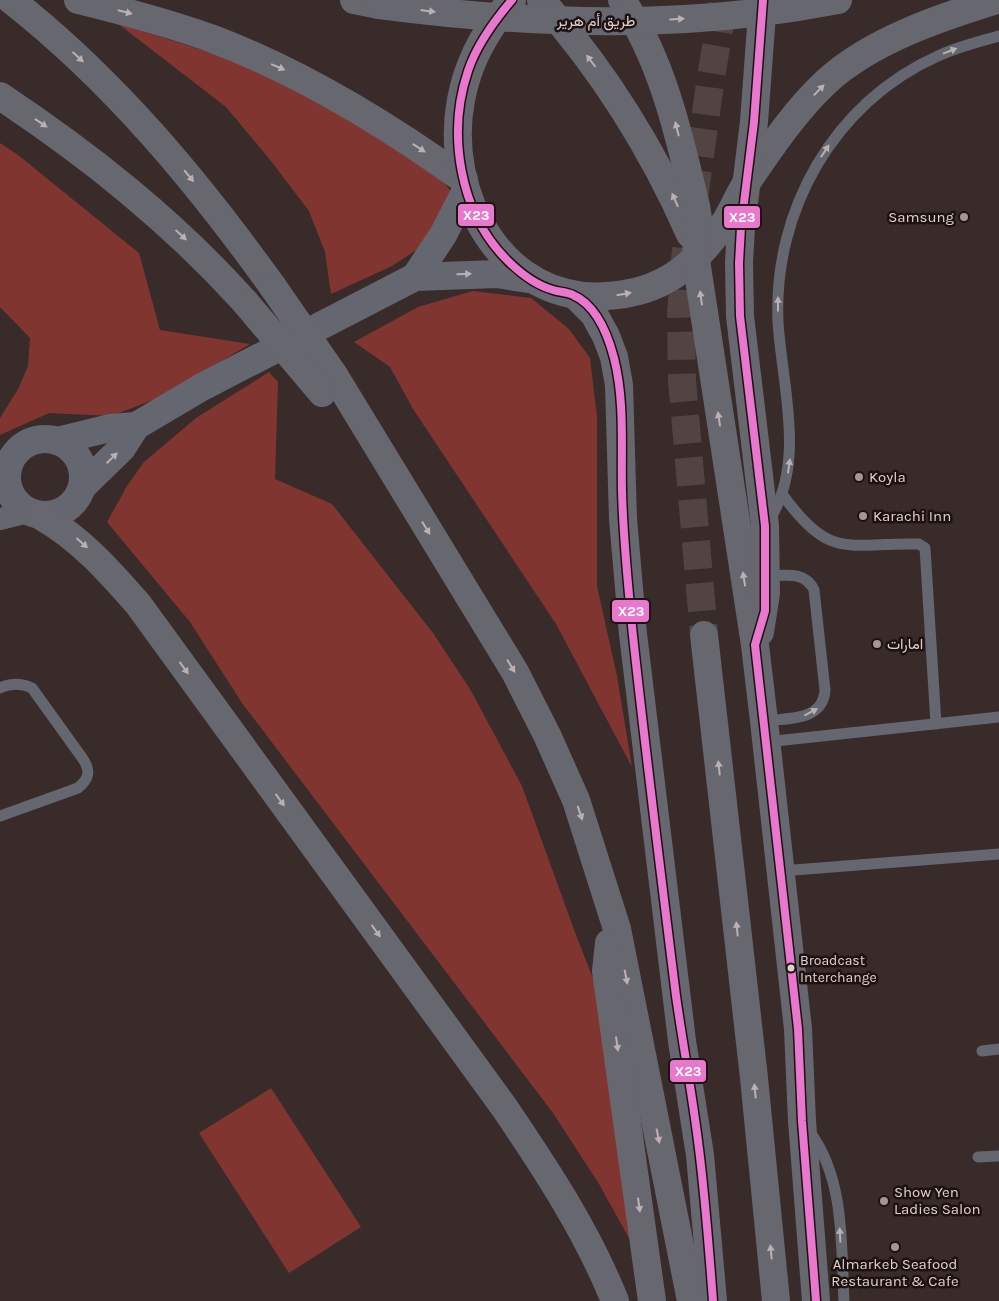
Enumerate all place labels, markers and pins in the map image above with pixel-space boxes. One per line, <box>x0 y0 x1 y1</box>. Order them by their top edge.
place label: Samsung <box>888 208 955 226</box>
marker: Samsung <box>958 211 970 223</box>
place label: Koyla <box>869 468 906 486</box>
marker: Koyla <box>853 471 865 483</box>
place label: Karachi Inn <box>873 507 951 525</box>
marker: Karachi Inn <box>857 510 869 522</box>
place label: امارات <box>887 635 923 653</box>
marker: امارات <box>871 638 883 650</box>
place label: Broadcast Interchange <box>800 952 877 986</box>
marker: Broadcast Interchange <box>786 963 796 973</box>
place label: Show Yen Ladies Salon <box>894 1183 981 1218</box>
marker: Show Yen Ladies Salon <box>878 1195 890 1207</box>
marker: Almarkeb Seafood Restaurant & Cafe <box>889 1241 901 1253</box>
place label: Almarkeb Seafood Restaurant & Cafe <box>831 1255 959 1290</box>

